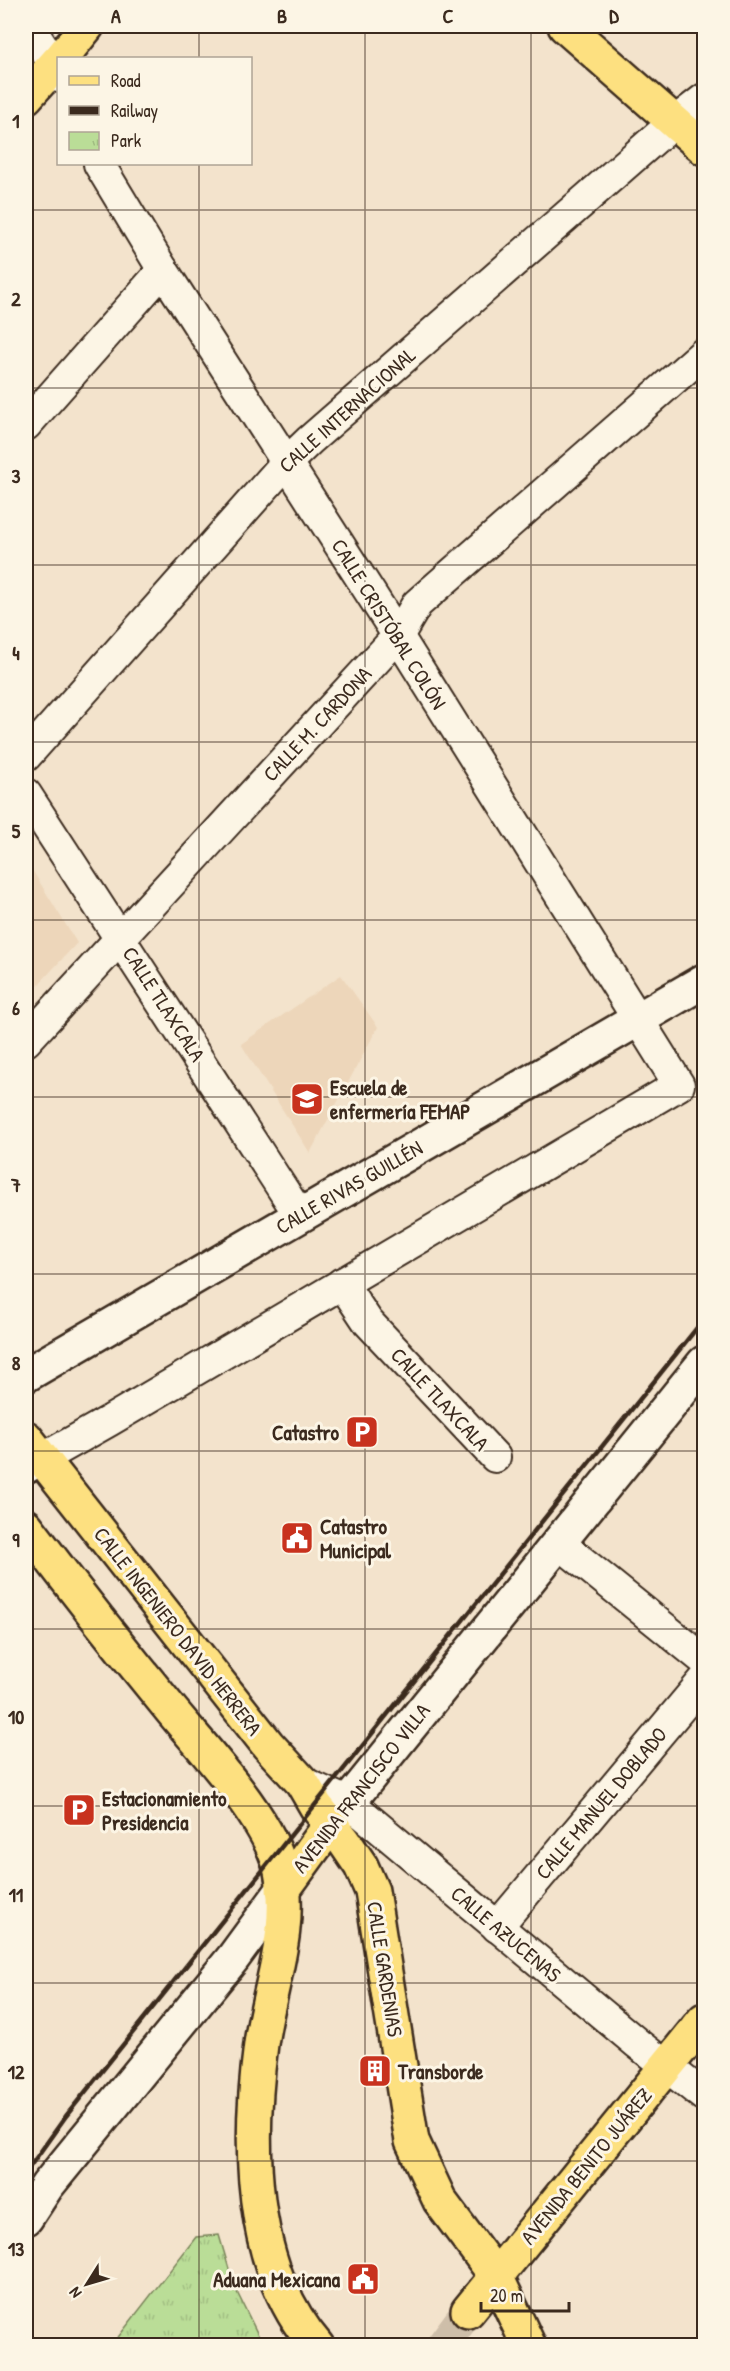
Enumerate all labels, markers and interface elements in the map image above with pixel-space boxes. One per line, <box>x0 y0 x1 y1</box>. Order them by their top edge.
text: A <box>111 2 121 29</box>
text: B <box>277 2 287 29</box>
text: C <box>443 2 454 29</box>
text: D <box>609 2 619 29</box>
legend <box>57 57 252 165</box>
text: Road <box>111 68 141 93</box>
text: Railway <box>111 98 158 123</box>
text: 1 <box>12 107 20 134</box>
text: Park <box>111 128 142 153</box>
text: 2 <box>11 285 21 312</box>
street label: CALLE INTERNACIONAL <box>272 341 422 479</box>
text: 3 <box>12 462 21 489</box>
street label: CALLE CRISTÓBAL COLÓN <box>325 533 453 715</box>
text: 4 <box>12 639 20 666</box>
street label: CALLE M. CARDONA <box>256 660 378 788</box>
text: 5 <box>12 817 21 844</box>
street label: CALLE TLAXCALA <box>116 941 212 1067</box>
text: 6 <box>12 994 20 1021</box>
place label: Escuela de enfermería FEMAP <box>330 1073 470 1126</box>
school or university icon: Escuela de enfermería FEMAP <box>289 1081 325 1117</box>
street label: CALLE RIVAS GUILLÉN <box>270 1133 428 1241</box>
text: 7 <box>10 1171 21 1198</box>
street label: CALLE TLAXCALA <box>384 1341 496 1457</box>
text: 8 <box>12 1349 21 1376</box>
parking icon: Catastro <box>344 1414 380 1450</box>
place label: Catastro <box>272 1418 340 1447</box>
place label: Catastro Municipal <box>320 1512 391 1566</box>
public building icon: Catastro Municipal <box>279 1520 315 1556</box>
street label: CALLE INGENIERO DAVID HERRERA <box>87 1521 269 1741</box>
text: 9 <box>12 1526 20 1553</box>
street label: AVENIDA FRANCISCO VILLA <box>286 1697 436 1879</box>
text: 10 <box>8 1703 24 1730</box>
street label: CALLE MANUEL DOBLADO <box>529 1721 673 1885</box>
place label: Estacionamiento Presidencia <box>102 1784 227 1837</box>
parking icon: Estacionamiento Presidencia <box>61 1792 97 1828</box>
street label: CALLE AZUCENAS <box>445 1879 568 1989</box>
text: 11 <box>9 1881 23 1908</box>
street label: CALLE GARDENIAS <box>360 1899 410 2039</box>
building icon: Transborde <box>357 2053 393 2089</box>
place label: Transborde <box>397 2057 484 2086</box>
text: 12 <box>8 2058 25 2085</box>
street label: AVENIDA BENITO JUÁREZ <box>514 2081 658 2250</box>
text: 13 <box>8 2235 24 2262</box>
north arrow <box>57 2254 117 2314</box>
public building icon: Aduana Mexicana <box>345 2261 381 2297</box>
place label: Aduana Mexicana <box>213 2265 341 2294</box>
scale bar <box>481 2275 570 2313</box>
text: N <box>63 2283 86 2303</box>
text: 20 m <box>490 2283 523 2308</box>

